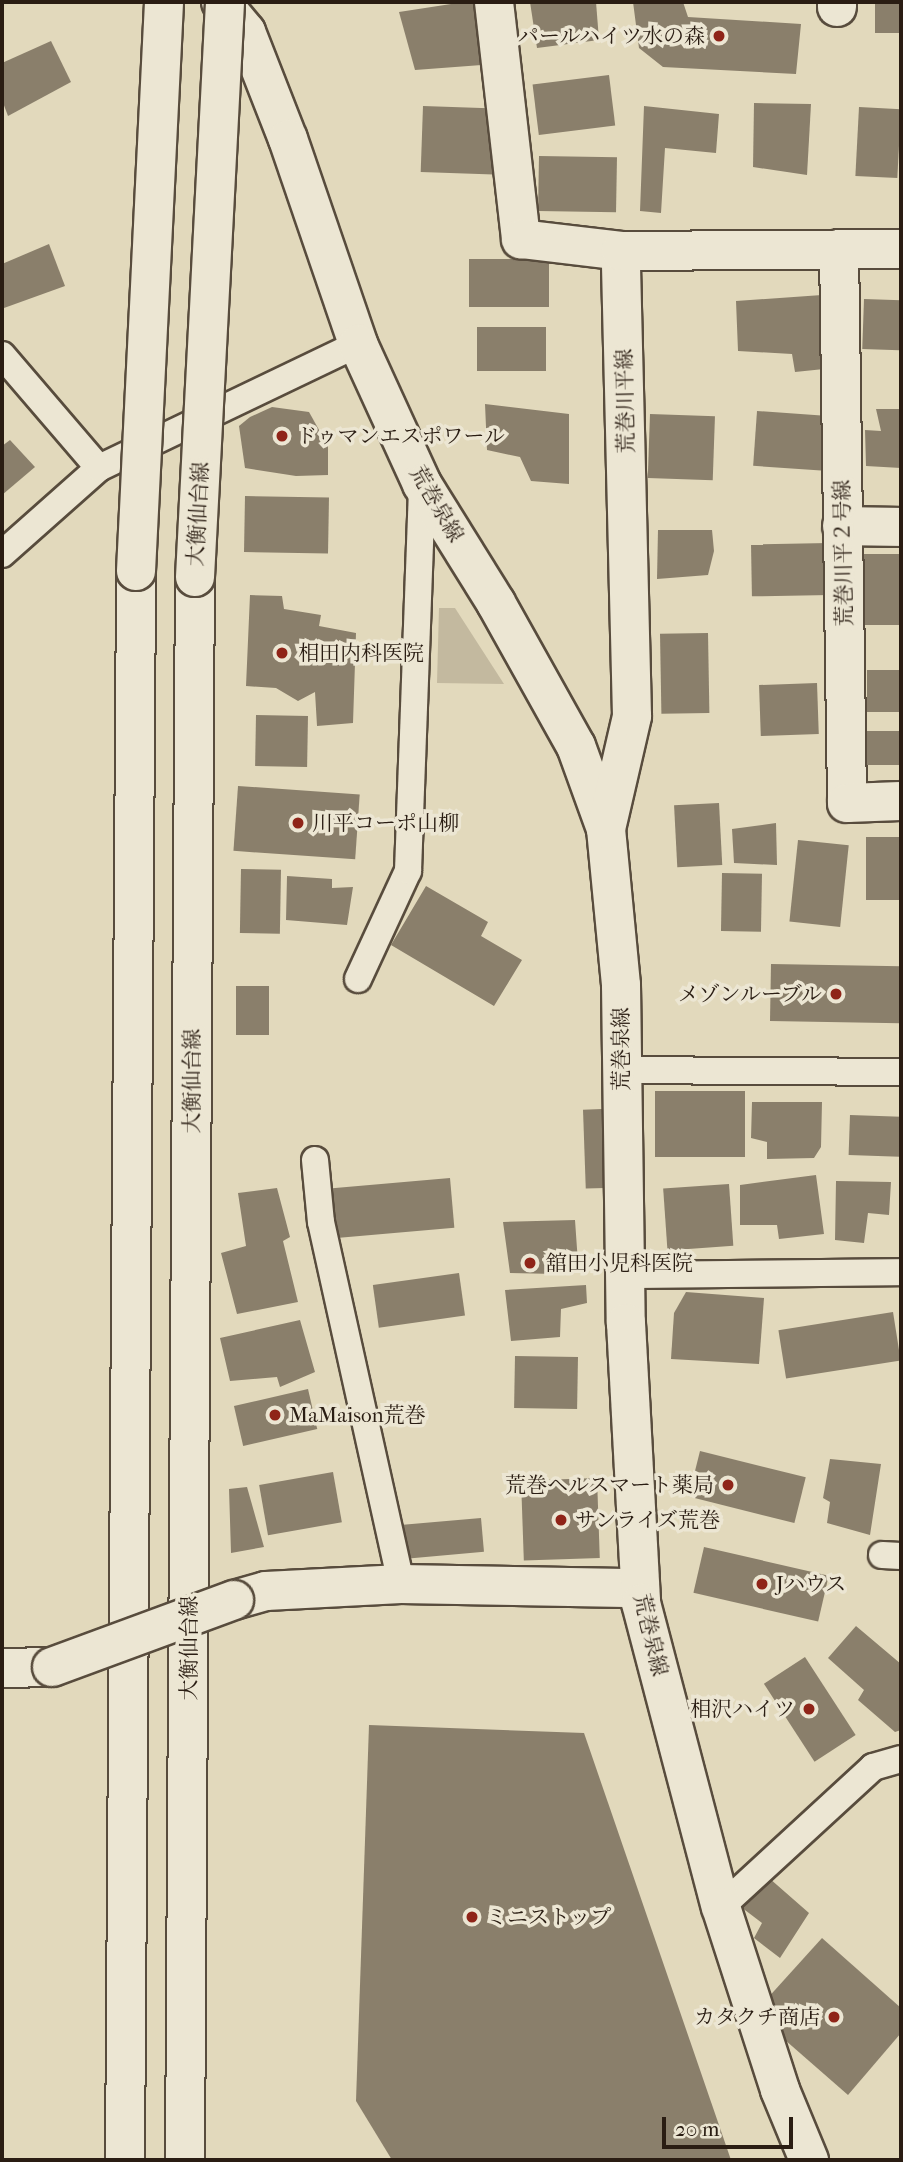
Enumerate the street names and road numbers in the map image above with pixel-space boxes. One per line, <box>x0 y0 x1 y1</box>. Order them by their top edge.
street label: 荒巻川平線 <box>611 348 639 454</box>
street label: 大衡仙台線 <box>183 461 213 567</box>
street label: 荒巻泉線 <box>405 461 469 547</box>
street label: 荒巻川平２号線 <box>829 479 857 627</box>
street label: 荒巻泉線 <box>608 1007 634 1091</box>
street label: 大衡仙台線 <box>179 1029 205 1133</box>
street label: 荒巻泉線 <box>629 1591 673 1679</box>
street label: 大衡仙台線 <box>176 1596 202 1700</box>

